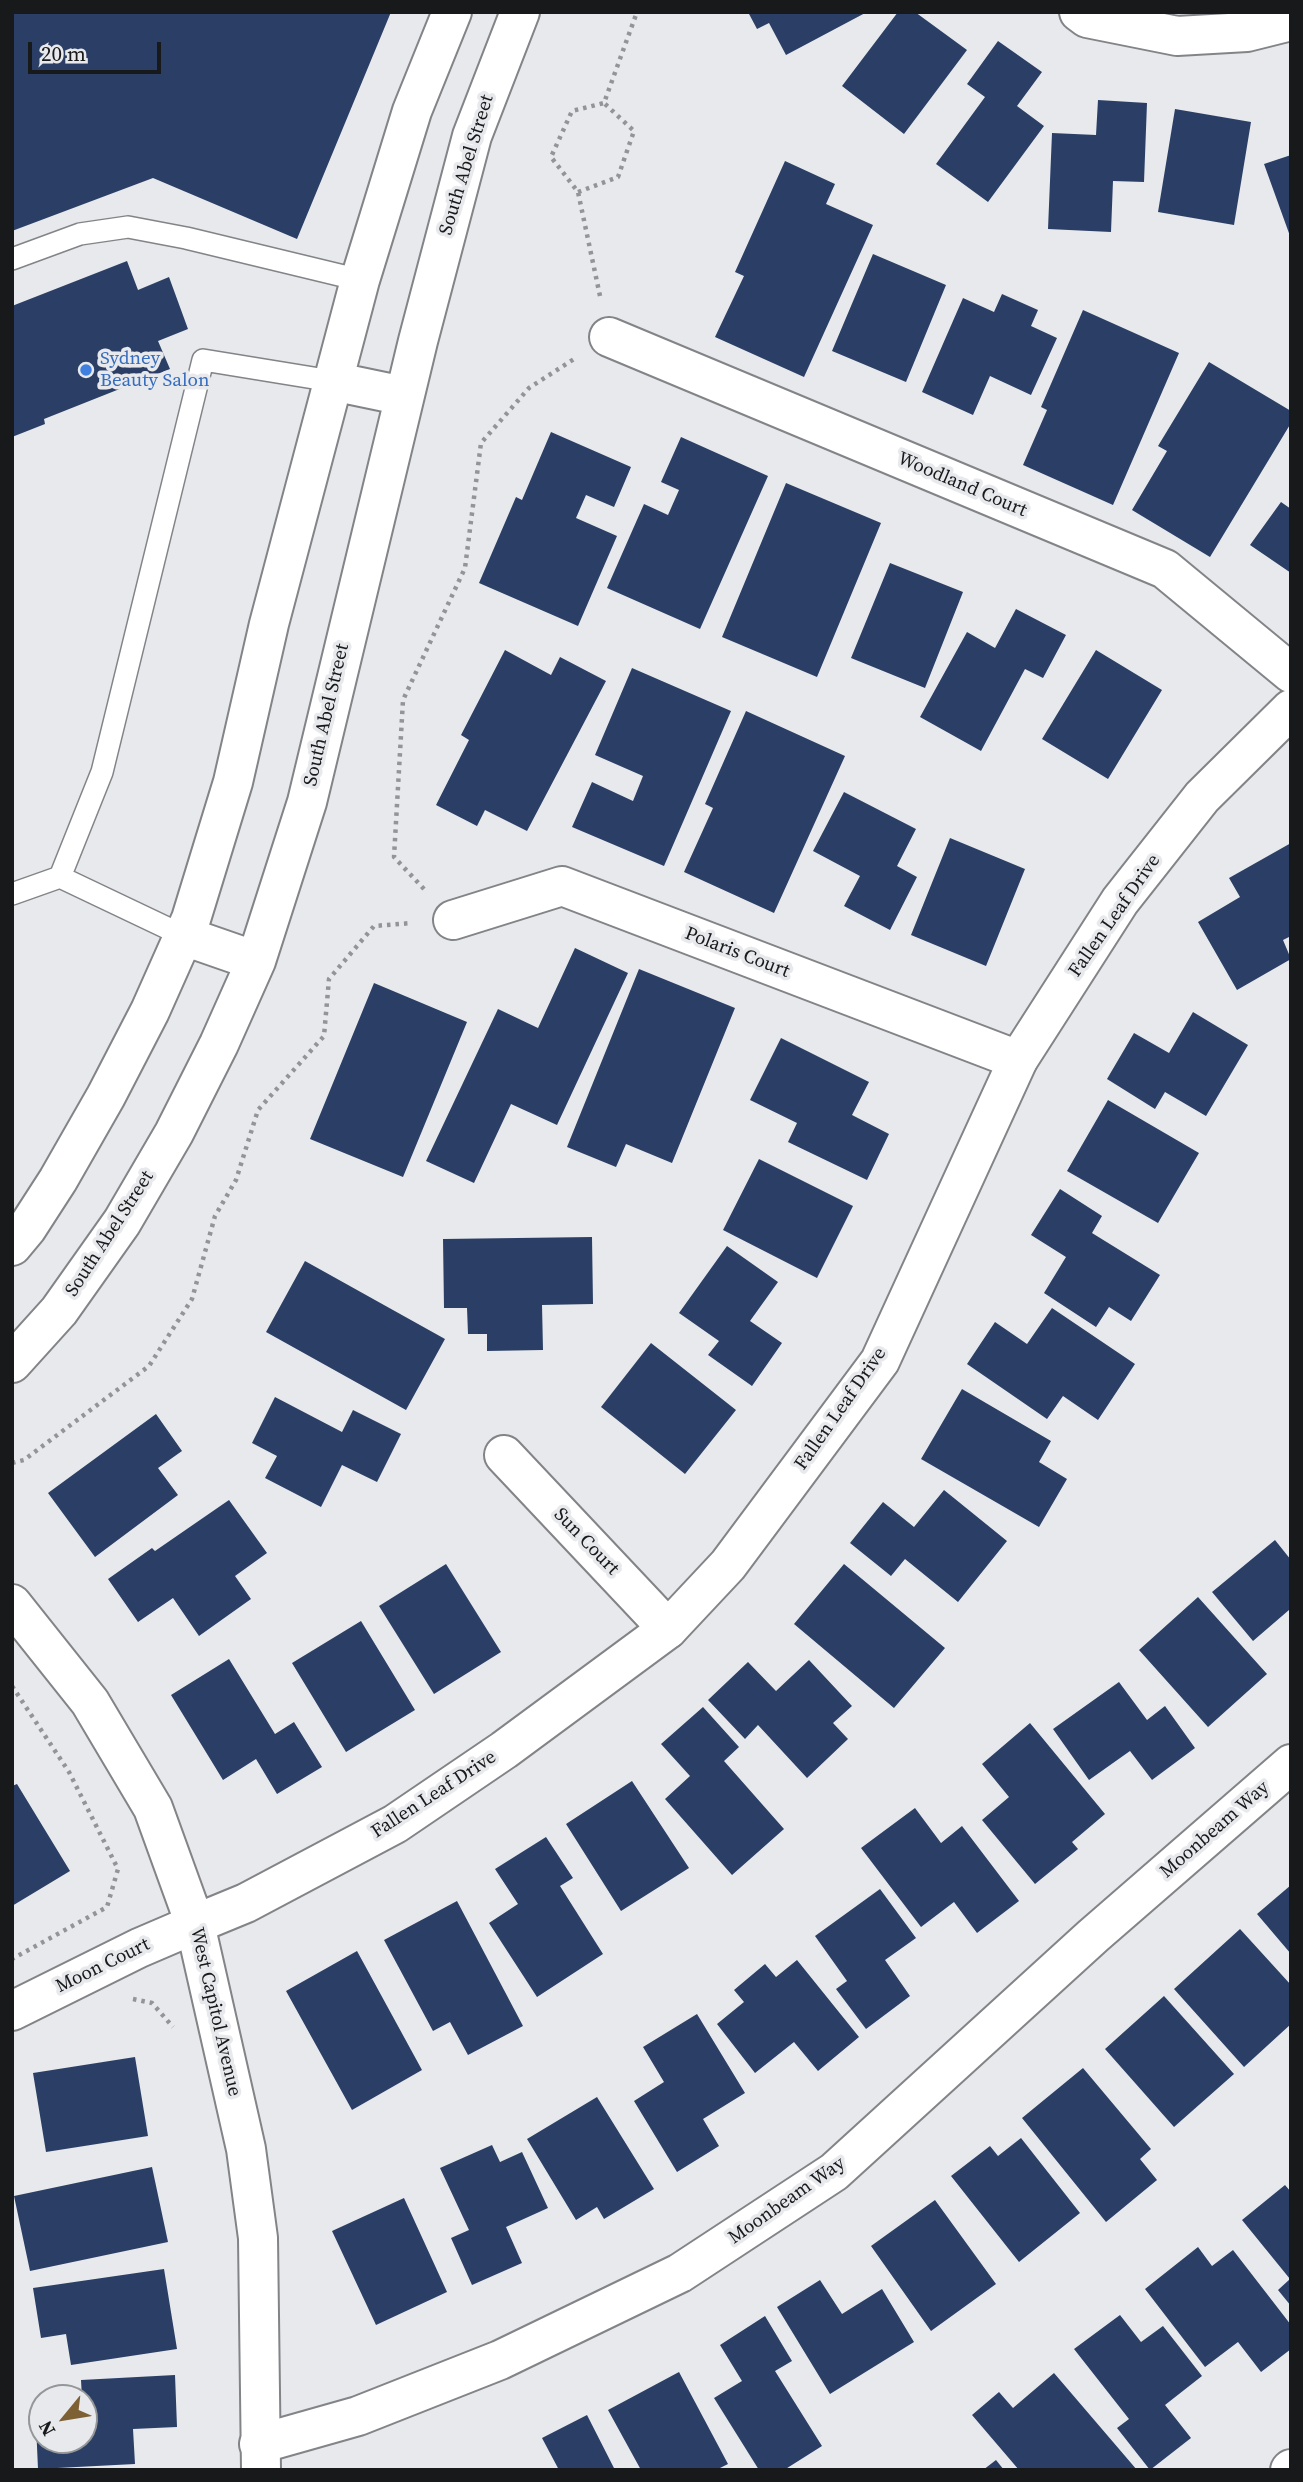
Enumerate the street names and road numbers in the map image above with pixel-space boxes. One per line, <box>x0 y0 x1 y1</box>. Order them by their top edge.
street label: South Abel Street <box>435 92 499 238</box>
street label: Woodland Court <box>894 448 1030 522</box>
street label: South Abel Street <box>300 642 354 788</box>
street label: Fallen Leaf Drive <box>1064 850 1166 982</box>
street label: Polaris Court <box>681 923 793 983</box>
street label: South Abel Street <box>61 1167 159 1301</box>
street label: Fallen Leaf Drive <box>790 1343 892 1475</box>
street label: Sun Court <box>548 1504 624 1580</box>
street label: Fallen Leaf Drive <box>367 1746 501 1844</box>
street label: Moonbeam Way <box>1156 1776 1274 1884</box>
street label: West Capitol Avenue <box>185 1925 245 2099</box>
street label: Moon Court <box>52 1934 154 1998</box>
street label: Moonbeam Way <box>724 2152 850 2250</box>

